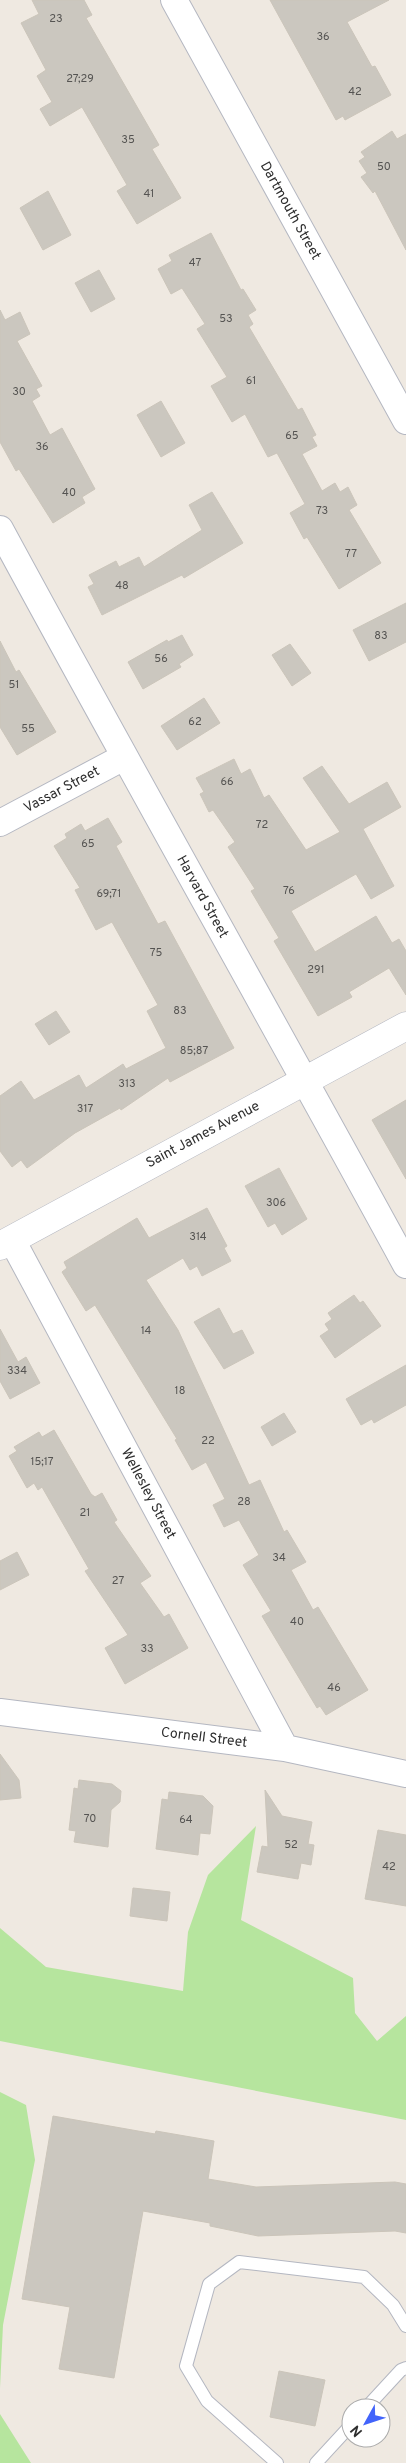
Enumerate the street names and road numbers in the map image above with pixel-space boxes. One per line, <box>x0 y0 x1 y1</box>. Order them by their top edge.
street label: Dartmouth Street <box>256 159 324 263</box>
street label: Vassar Street <box>21 763 103 817</box>
street label: Harvard Street <box>172 853 232 941</box>
street label: Saint James Avenue <box>143 1098 263 1172</box>
street label: Wellesley Street <box>117 1446 179 1542</box>
street label: Cornell Street <box>160 1724 248 1752</box>

